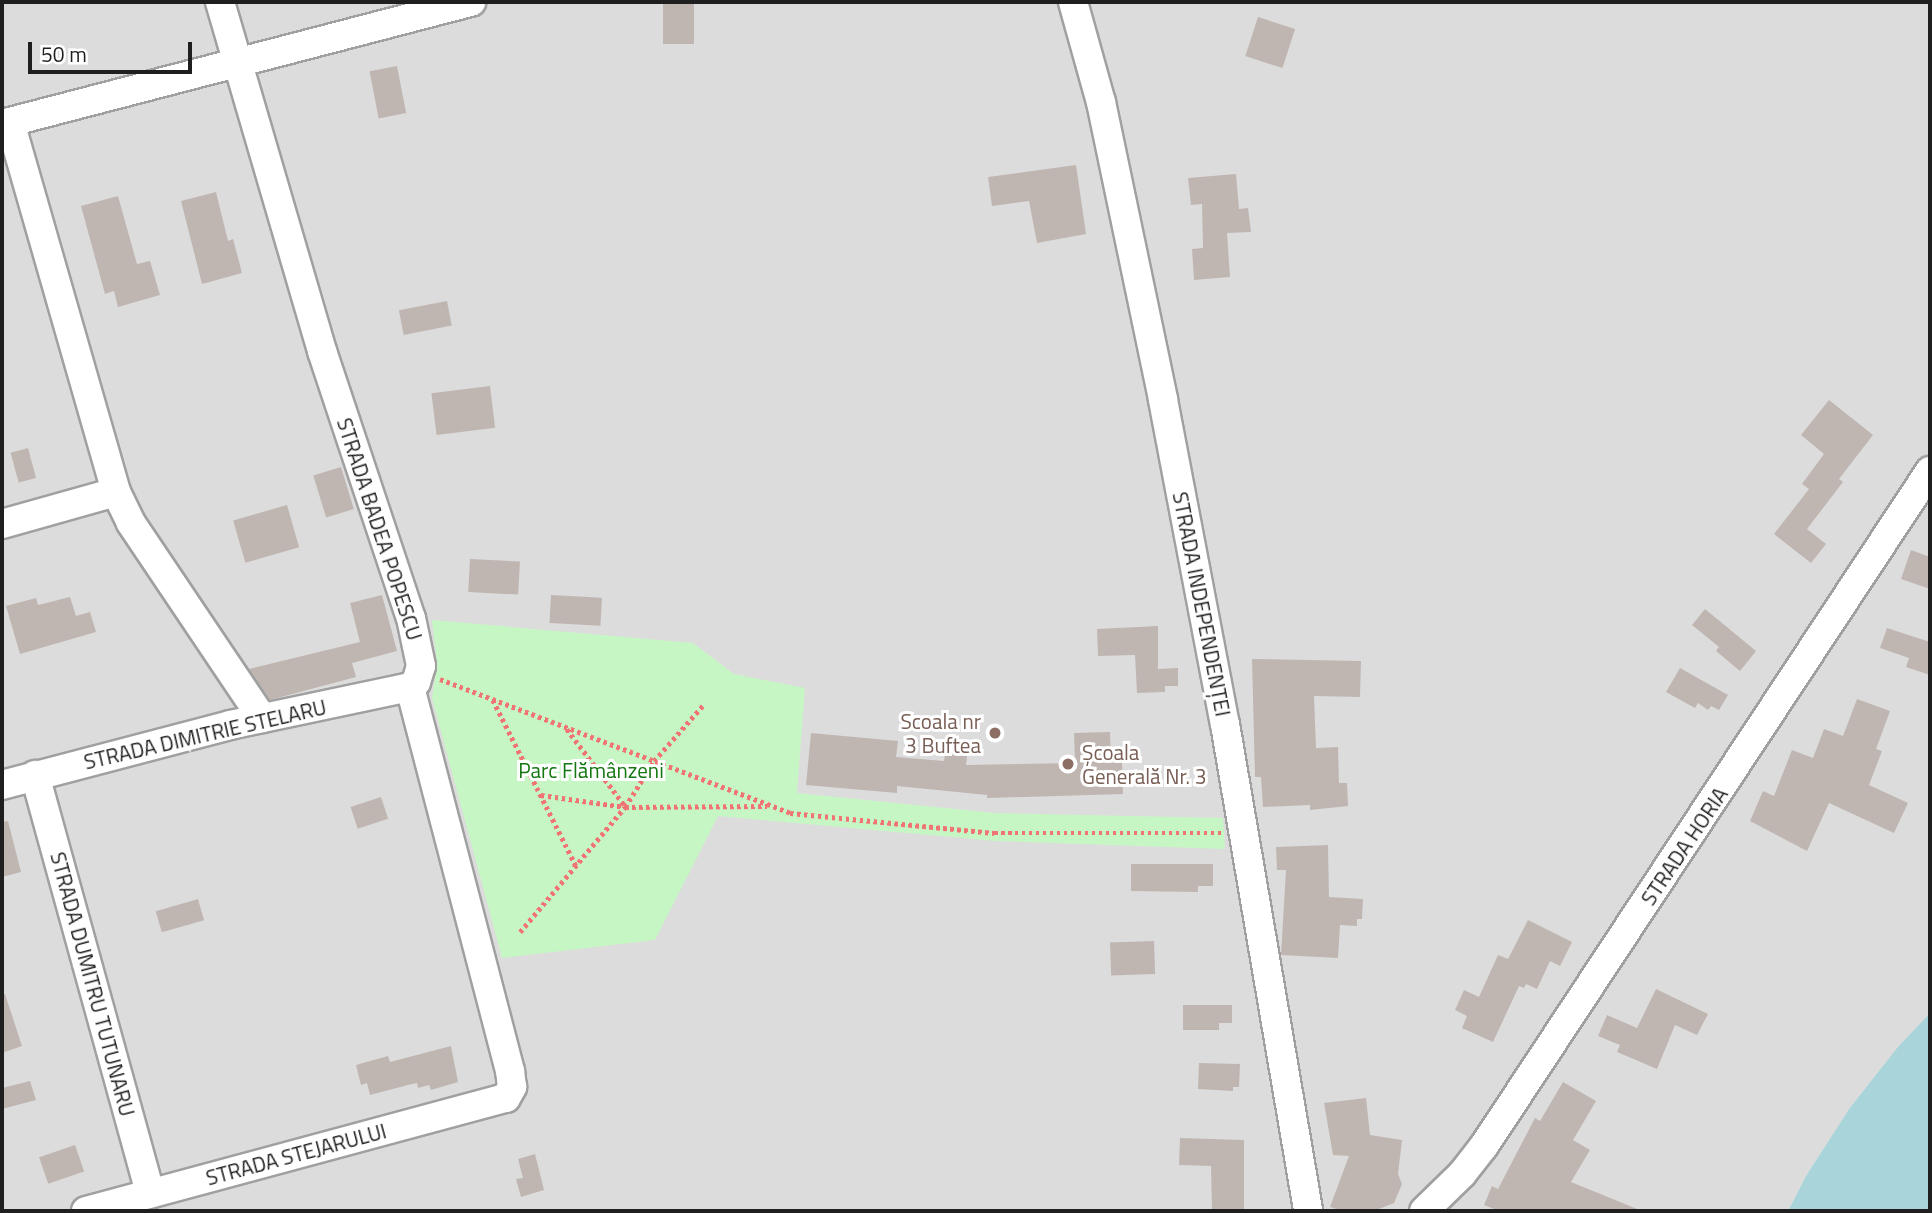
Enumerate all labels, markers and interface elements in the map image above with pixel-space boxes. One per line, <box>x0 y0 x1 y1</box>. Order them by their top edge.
scale bar <box>32 28 196 72</box>
text: 50 m <box>41 38 87 70</box>
street label: STRADA BADEA POPESCU <box>332 415 428 643</box>
street label: STRADA INDEPENDENȚEI <box>1168 490 1236 718</box>
street label: STRADA DIMITRIE STELARU <box>81 694 329 774</box>
place label: Scoala nr 3 Buftea <box>900 708 981 758</box>
marker: Scoala nr 3 Buftea <box>987 725 1003 741</box>
place label: Școala Generală Nr. 3 <box>1082 739 1206 789</box>
marker: Școala Generală Nr. 3 <box>1060 756 1076 772</box>
park label: Parc Flămânzeni <box>518 757 664 783</box>
street label: STRADA HORIA <box>1635 782 1733 910</box>
street label: STRADA DUMITRU TUTUNARU <box>46 849 140 1119</box>
street label: STRADA STEJARULUI <box>203 1118 389 1190</box>

